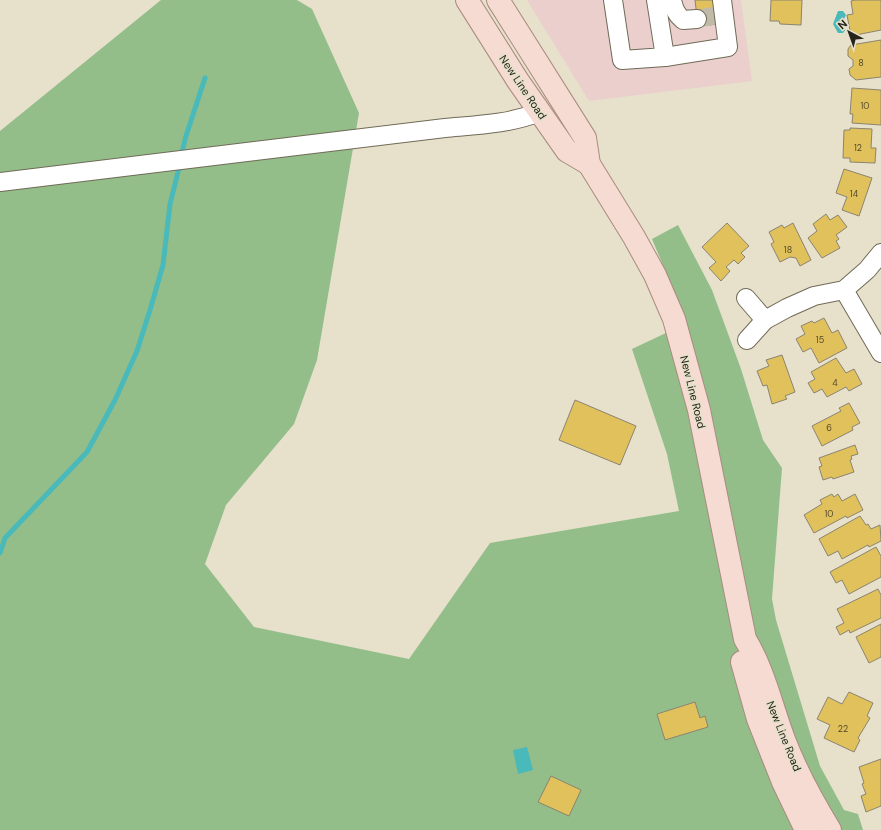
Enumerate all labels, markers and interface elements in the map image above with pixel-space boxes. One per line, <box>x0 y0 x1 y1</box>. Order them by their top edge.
north arrow <box>829 12 869 52</box>
text: N <box>835 17 850 32</box>
street label: New Line Road <box>496 52 550 122</box>
house number: 8 <box>858 57 864 69</box>
house number: 10 <box>861 100 869 112</box>
house number: 12 <box>854 142 862 154</box>
house number: 14 <box>850 188 859 200</box>
house number: 18 <box>784 244 792 256</box>
house number: 15 <box>816 334 824 346</box>
street label: New Line Road <box>677 354 709 430</box>
house number: 4 <box>832 377 838 389</box>
house number: 6 <box>826 422 832 434</box>
house number: 10 <box>825 508 833 520</box>
street label: New Line Road <box>764 699 804 773</box>
house number: 22 <box>838 723 848 735</box>

